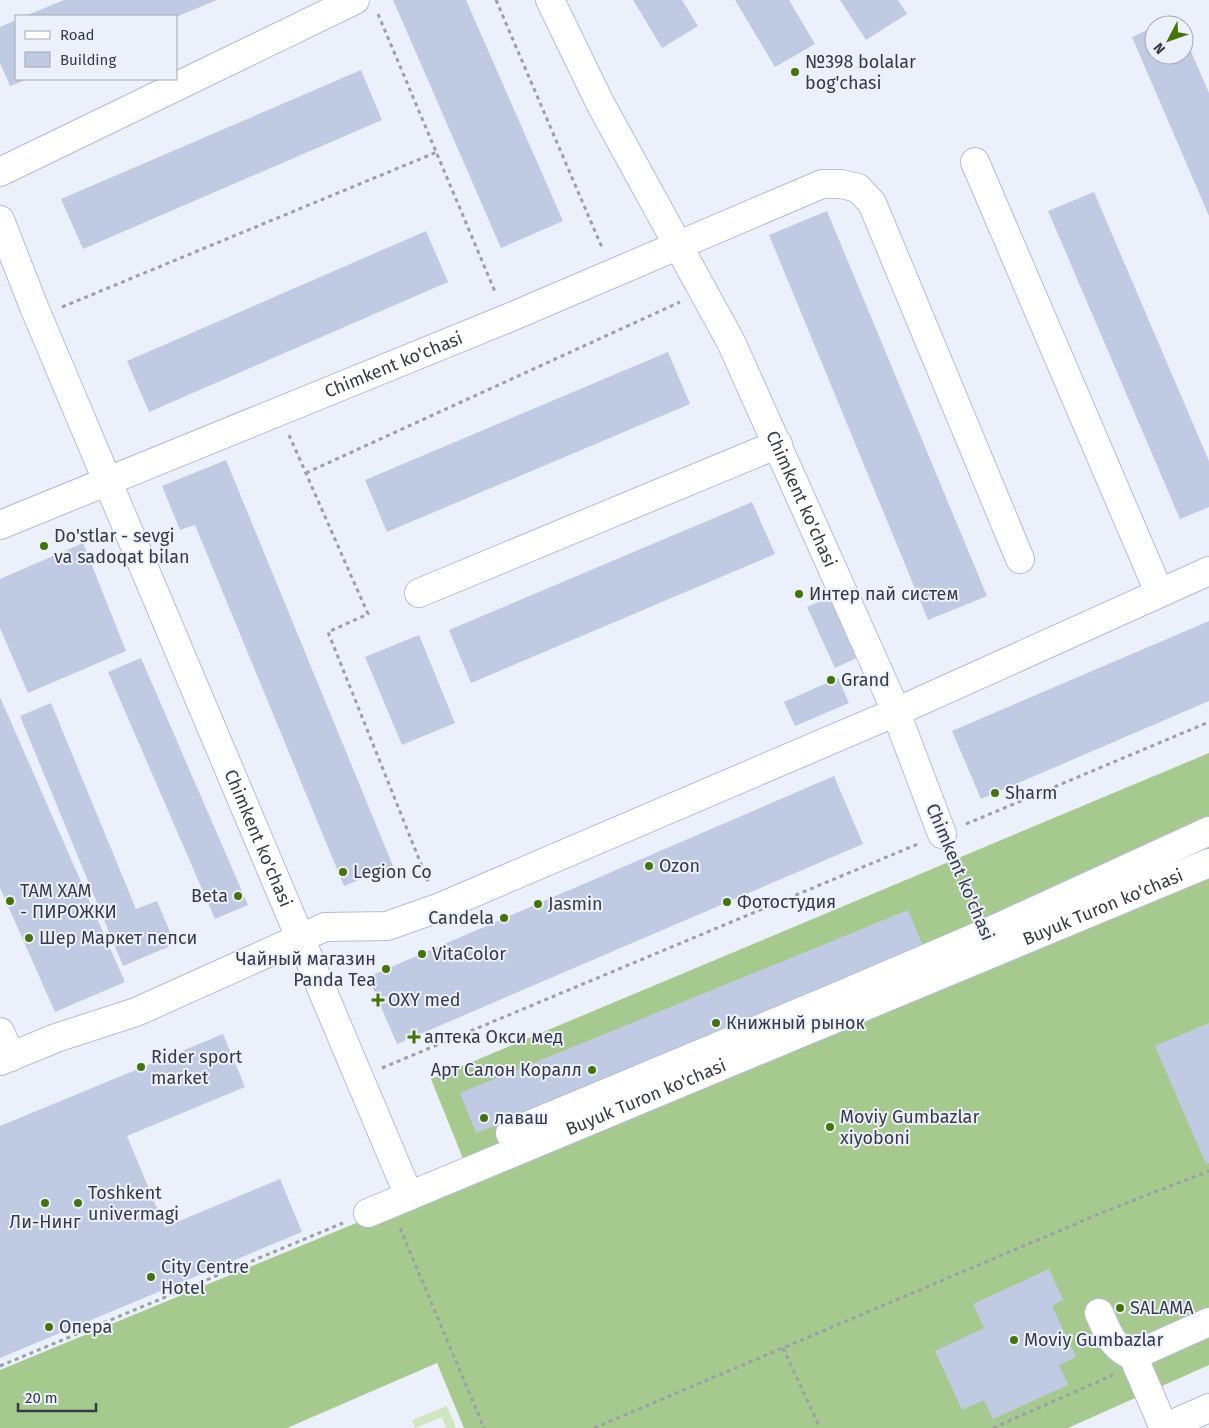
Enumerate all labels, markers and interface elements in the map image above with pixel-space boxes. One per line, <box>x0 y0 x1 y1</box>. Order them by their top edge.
legend <box>15 15 178 80</box>
north arrow <box>1144 15 1194 65</box>
text: Road <box>60 26 95 44</box>
text: N <box>1150 39 1169 57</box>
text: Building <box>60 51 116 69</box>
place label: №398 bolalar bog'chasi <box>805 51 916 94</box>
marker: №398 bolalar bog'chasi <box>789 66 801 78</box>
street label: Chimkent ko'chasi <box>321 327 466 403</box>
street label: Chimkent ko'chasi <box>761 427 841 571</box>
place label: Do'stlar - sevgi va sadoqat bilan <box>54 525 190 568</box>
marker: Do'stlar - sevgi va sadoqat bilan <box>38 540 50 552</box>
place label: Интер пай систем <box>809 583 958 605</box>
marker: Интер пай систем <box>793 588 805 600</box>
place label: Grand <box>841 669 890 691</box>
marker: Grand <box>825 674 837 686</box>
street label: Chimkent ko'chasi <box>219 766 297 910</box>
place label: Sharm <box>1005 782 1058 804</box>
marker: Sharm <box>989 787 1001 799</box>
street label: Chimkent ko'chasi <box>921 800 999 944</box>
place label: Ozon <box>659 855 700 877</box>
marker: Ozon <box>643 860 655 872</box>
place label: Legion Co <box>353 861 432 883</box>
street label: Buyuk Turon ko'chasi <box>1019 864 1186 950</box>
marker: Legion Co <box>337 866 349 878</box>
place label: ТАМ ХАМ - ПИРОЖКИ <box>20 880 117 923</box>
place label: Beta <box>191 885 228 907</box>
marker: Beta <box>232 890 244 902</box>
place label: Фотостудия <box>737 891 836 913</box>
place label: Jasmin <box>548 893 603 915</box>
marker: ТАМ ХАМ - ПИРОЖКИ <box>4 895 16 907</box>
marker: Фотостудия <box>721 896 733 908</box>
marker: Jasmin <box>532 898 544 910</box>
place label: Candela <box>428 907 494 929</box>
marker: Candela <box>498 912 510 924</box>
place label: Шер Маркет пепси <box>39 927 197 949</box>
marker: Шер Маркет пепси <box>23 932 35 944</box>
place label: VitaColor <box>432 943 506 965</box>
place label: Чайный магазин Panda Tea <box>236 948 376 991</box>
marker: VitaColor <box>416 948 428 960</box>
marker: Чайный магазин Panda Tea <box>380 963 392 975</box>
place label: OXY med <box>388 989 461 1011</box>
marker: OXY med <box>372 994 384 1006</box>
place label: Книжный рынок <box>726 1012 866 1034</box>
marker: Книжный рынок <box>710 1017 722 1029</box>
place label: аптека Окси мед <box>424 1026 563 1048</box>
marker: аптека Окси мед <box>408 1031 420 1043</box>
place label: Rider sport market <box>151 1046 243 1089</box>
street label: Buyuk Turon ko'chasi <box>562 1054 729 1140</box>
place label: Арт Салон Коралл <box>431 1059 582 1081</box>
marker: Rider sport market <box>135 1061 147 1073</box>
marker: Арт Салон Коралл <box>586 1064 598 1076</box>
place label: Moviy Gumbazlar xiyoboni <box>840 1106 979 1149</box>
place label: лаваш <box>494 1107 548 1129</box>
marker: лаваш <box>478 1112 490 1124</box>
marker: Moviy Gumbazlar xiyoboni <box>824 1121 836 1133</box>
place label: Toshkent univermagi <box>88 1182 179 1225</box>
marker: Ли-Нинг <box>39 1197 51 1209</box>
marker: Toshkent univermagi <box>72 1197 84 1209</box>
place label: Ли-Нинг <box>9 1211 81 1233</box>
place label: City Centre Hotel <box>161 1256 249 1299</box>
marker: City Centre Hotel <box>145 1271 157 1283</box>
place label: SALAMA <box>1130 1297 1194 1319</box>
marker: SALAMA <box>1114 1302 1126 1314</box>
place label: Опера <box>59 1316 112 1338</box>
marker: Опера <box>43 1321 55 1333</box>
place label: Moviy Gumbazlar <box>1024 1329 1163 1351</box>
marker: Moviy Gumbazlar <box>1008 1334 1020 1346</box>
scale bar <box>18 1380 95 1412</box>
text: 20 m <box>25 1389 58 1407</box>

